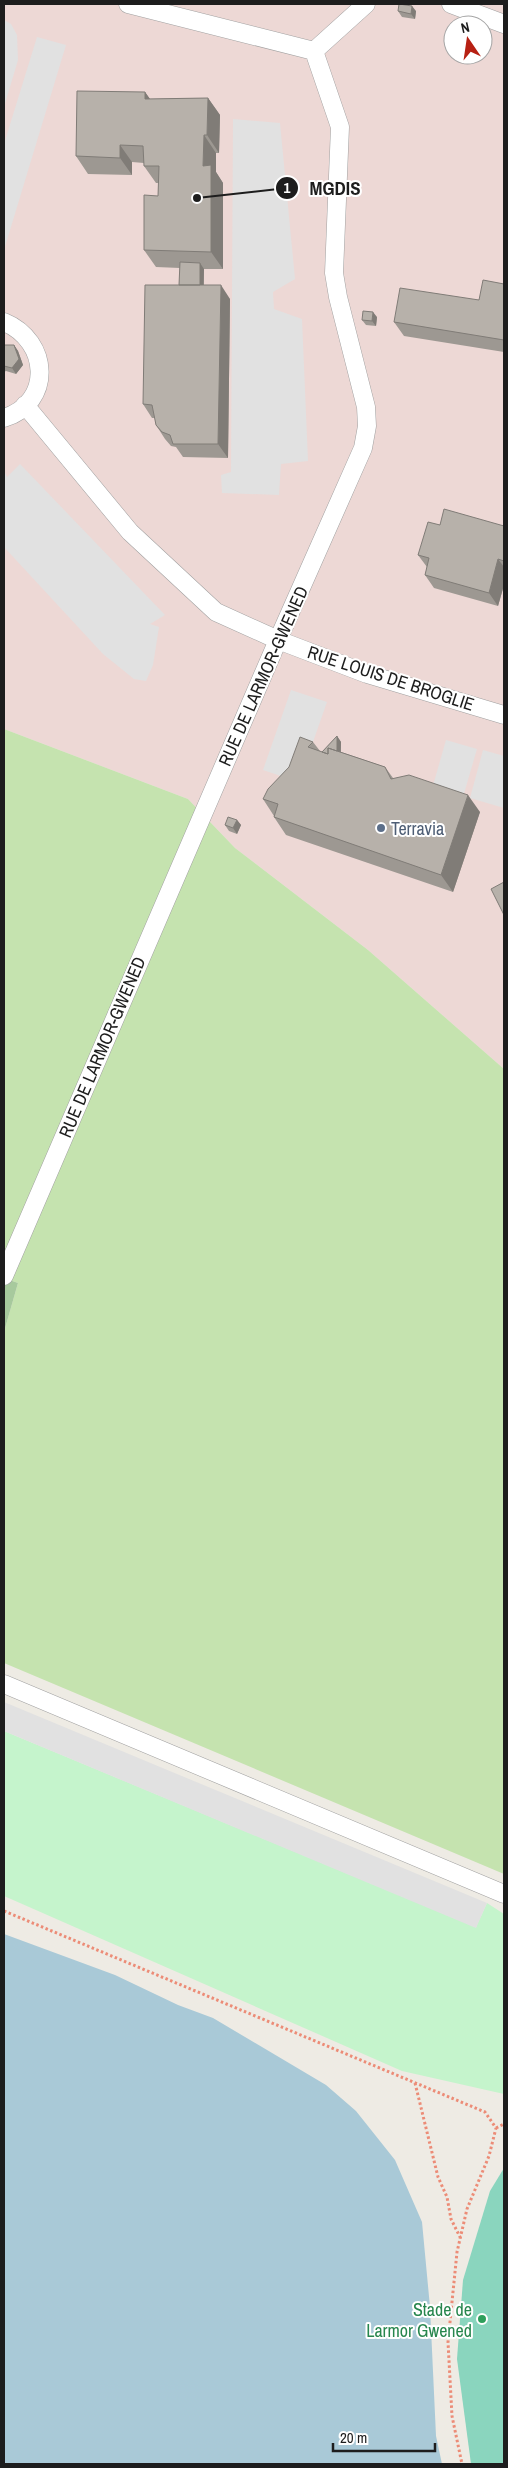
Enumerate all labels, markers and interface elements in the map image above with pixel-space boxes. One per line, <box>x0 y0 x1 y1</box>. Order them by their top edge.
north arrow <box>443 15 493 65</box>
text: N <box>459 18 471 37</box>
callout: MGDIS <box>275 171 371 205</box>
text: MGDIS <box>309 175 361 201</box>
text: 1 <box>284 177 291 198</box>
street label: RUE DE LARMOR-GWENED <box>212 582 314 770</box>
street label: RUE LOUIS DE BROGLIE <box>304 639 478 717</box>
place label: Terravia <box>391 816 444 841</box>
marker: Terravia <box>375 822 387 834</box>
street label: RUE DE LARMOR-GWENED <box>53 953 151 1141</box>
place label: Stade de Larmor Gwened <box>366 2297 472 2343</box>
marker: Stade de Larmor Gwened <box>476 2313 488 2325</box>
scale bar <box>333 2420 436 2452</box>
text: 20 m <box>340 2427 367 2448</box>

